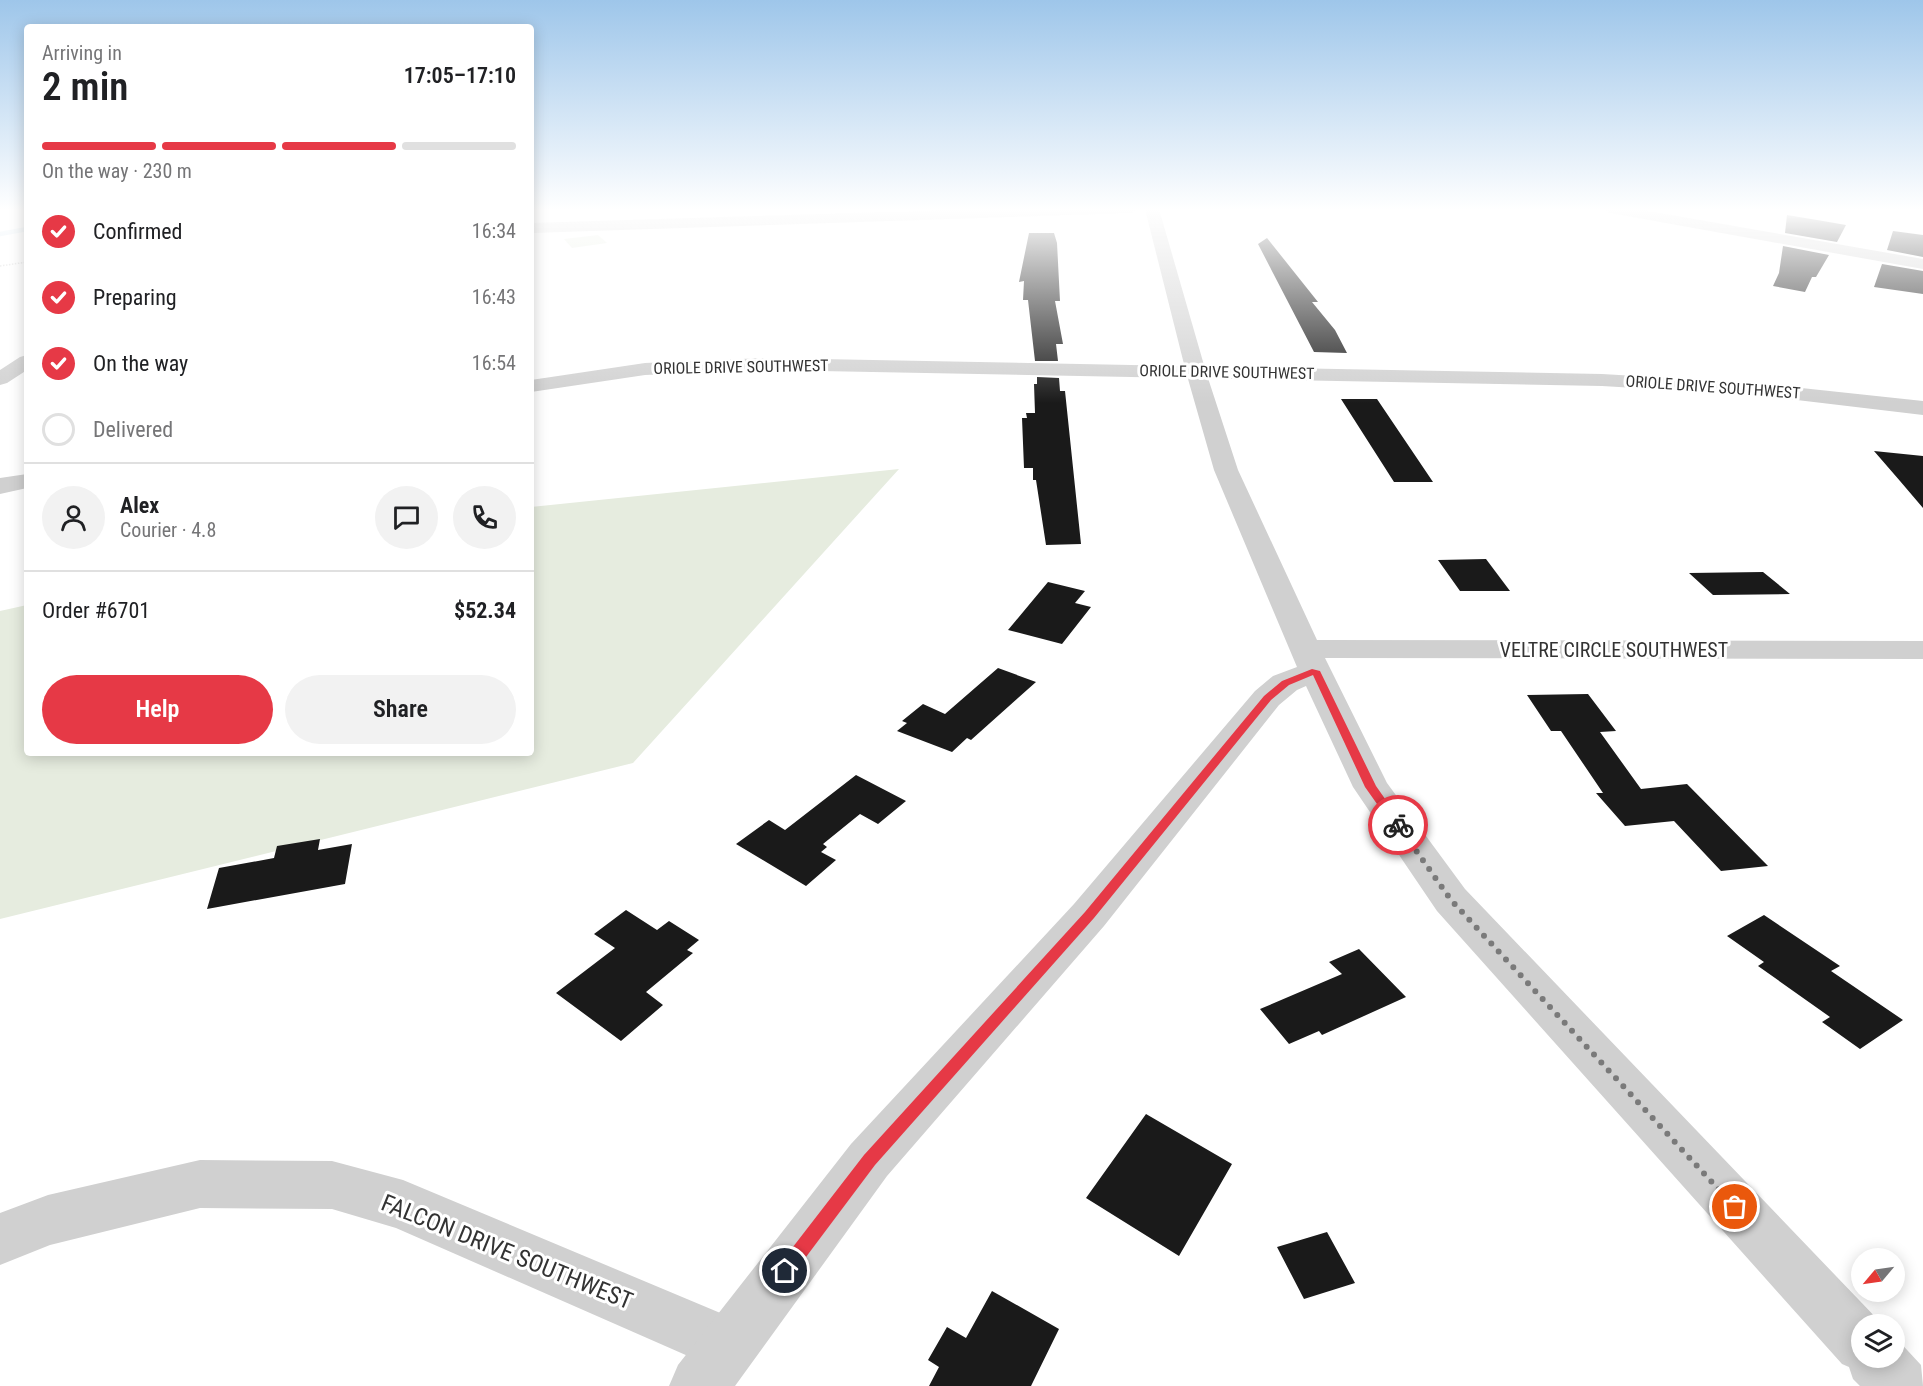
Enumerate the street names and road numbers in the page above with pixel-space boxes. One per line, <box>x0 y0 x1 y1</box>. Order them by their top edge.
street label: ORIOLE DRIVE SOUTHWEST <box>653 356 829 378</box>
street label: ORIOLE DRIVE SOUTHWEST <box>1139 361 1315 383</box>
street label: ORIOLE DRIVE SOUTHWEST <box>1625 371 1801 403</box>
street label: VELTRE CIRCLE SOUTHWEST <box>1500 638 1728 662</box>
street label: FALCON DRIVE SOUTHWEST <box>377 1189 637 1315</box>

